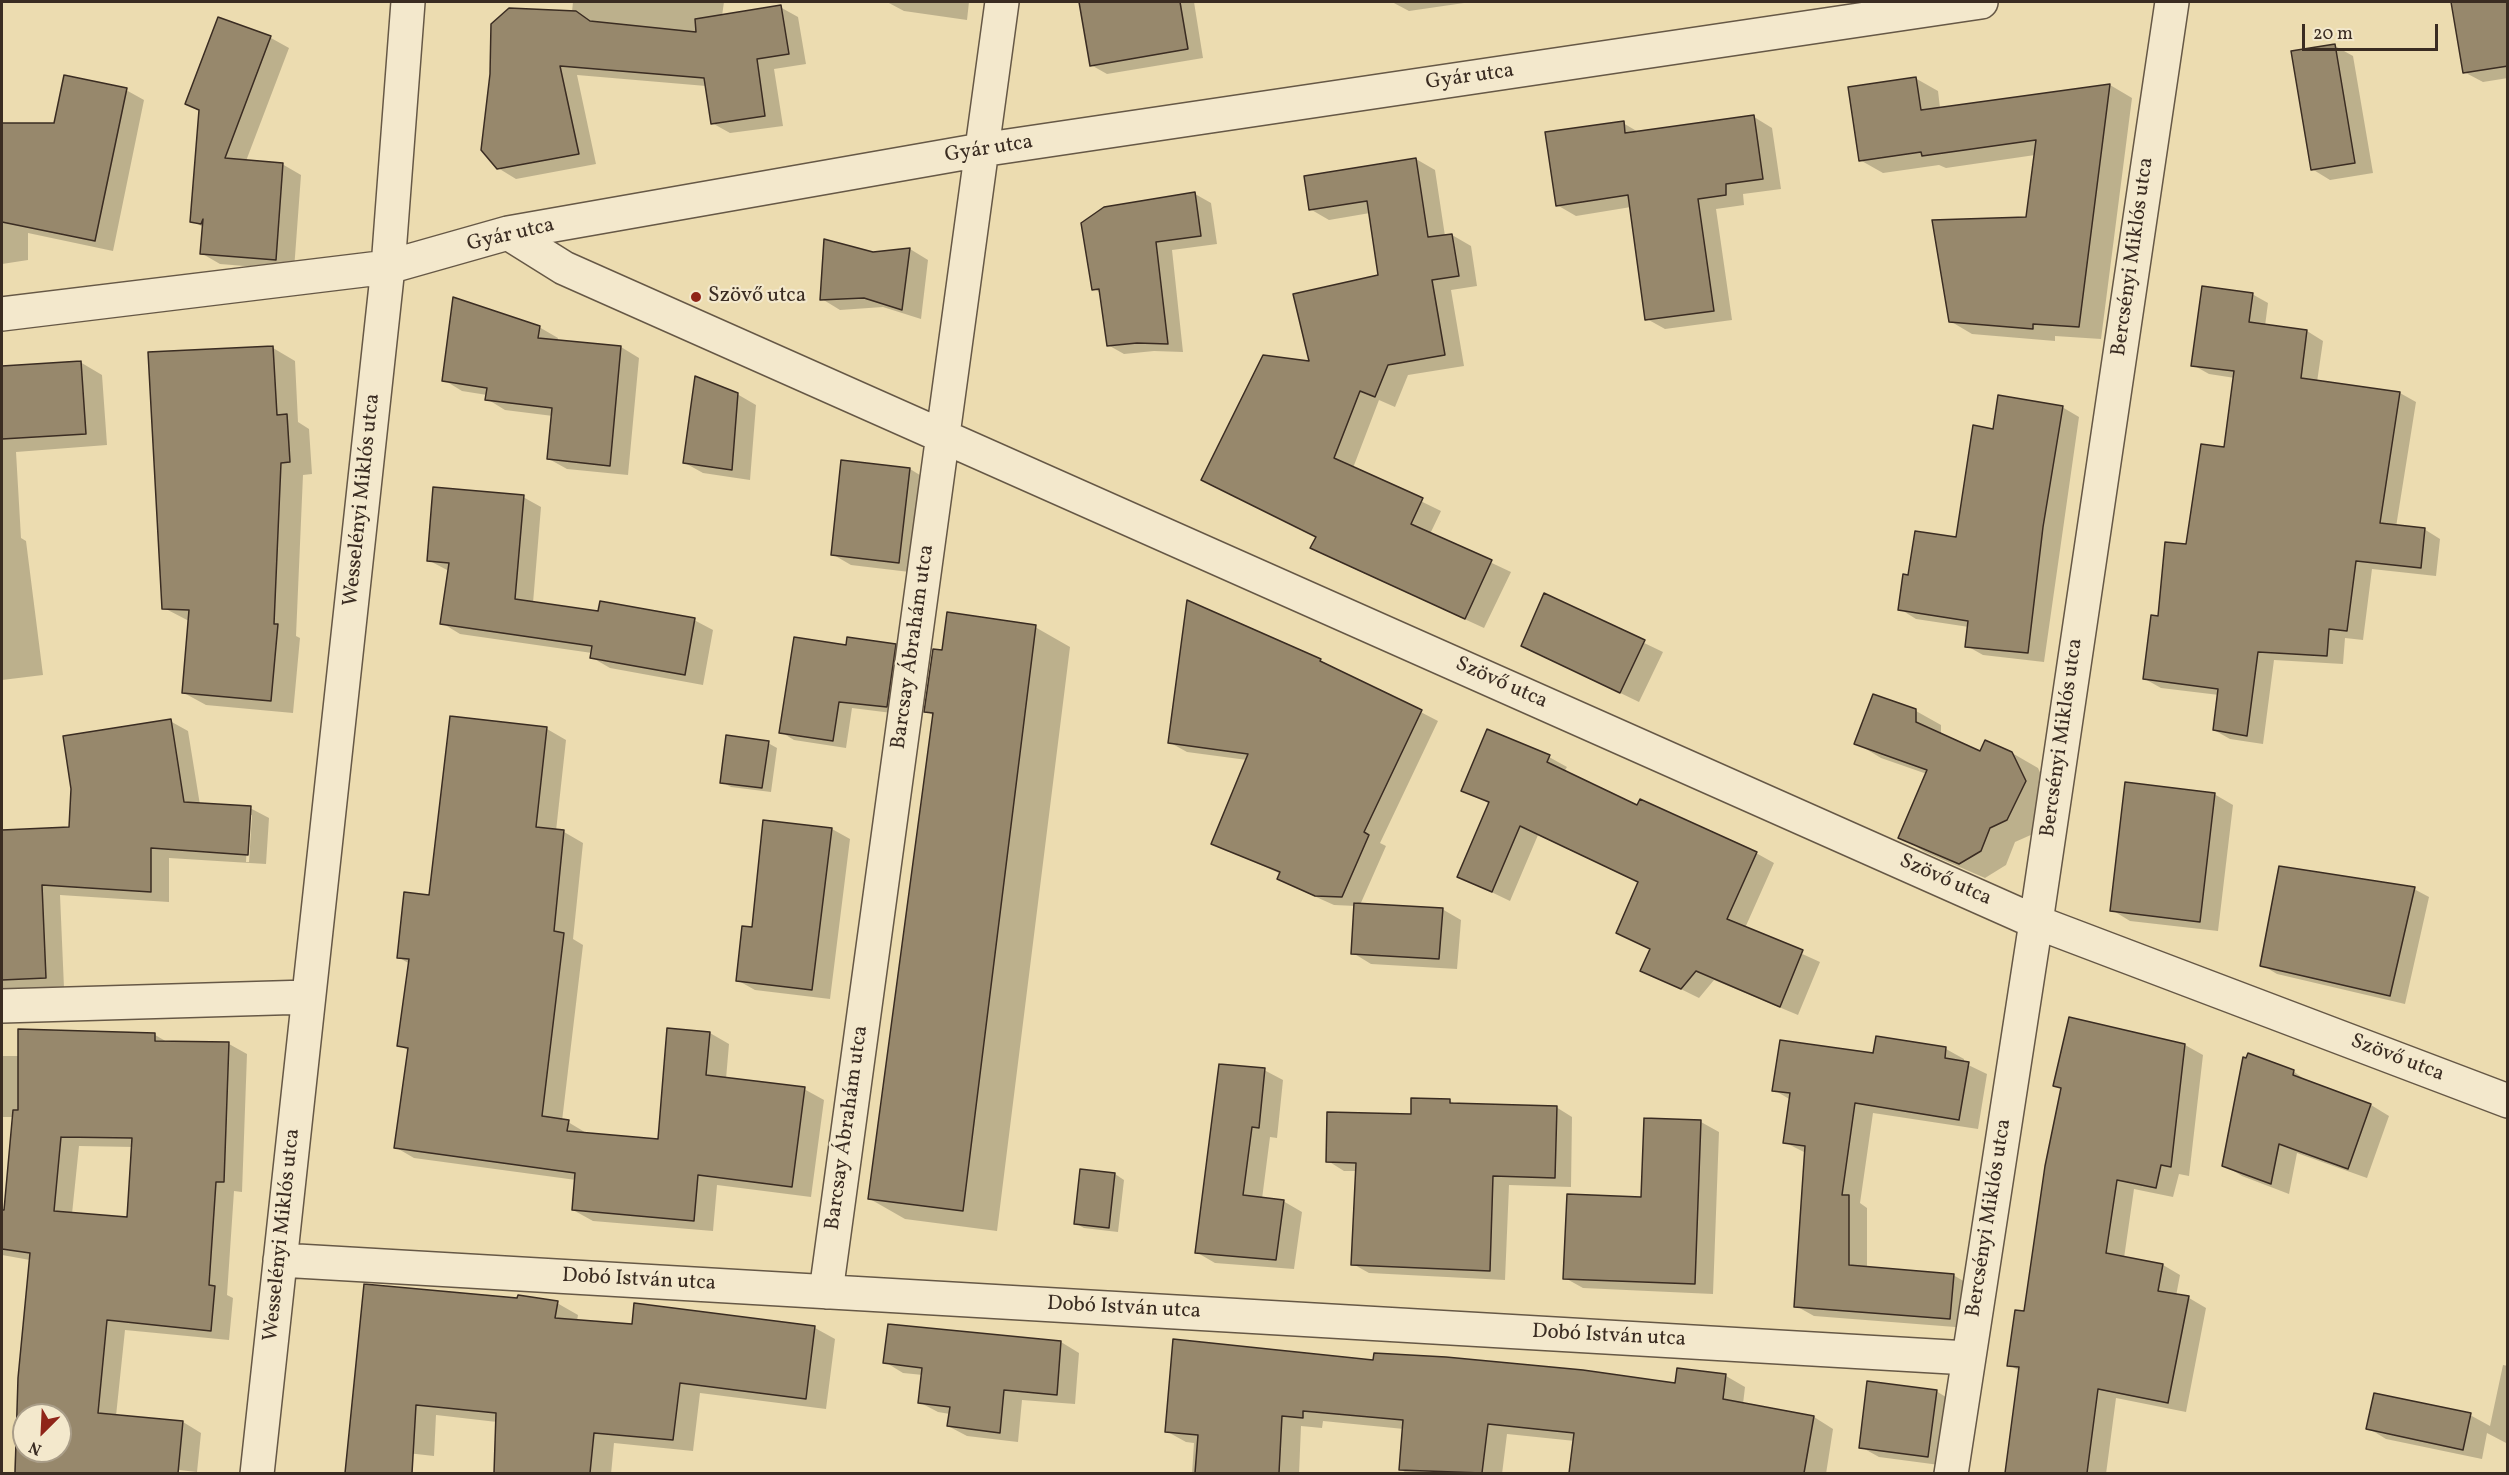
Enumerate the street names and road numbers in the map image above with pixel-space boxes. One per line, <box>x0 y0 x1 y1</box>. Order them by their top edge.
street label: Gyár utca <box>1424 59 1516 97</box>
street label: Gyár utca <box>943 131 1035 169</box>
street label: Bercsényi Miklós utca <box>2108 156 2160 358</box>
street label: Gyár utca <box>465 214 557 258</box>
street label: Wesselényi Miklós utca <box>339 392 387 608</box>
street label: Barcsay Ábrahám utca <box>887 543 941 751</box>
street label: Bercsényi Miklós utca <box>2037 637 2089 839</box>
street label: Szövő utca <box>1451 653 1551 715</box>
street label: Szövő utca <box>1895 850 1995 912</box>
street label: Barcsay Ábrahám utca <box>821 1024 875 1232</box>
street label: Szövő utca <box>2347 1030 2447 1088</box>
street label: Bercsényi Miklós utca <box>1962 1117 2018 1319</box>
street label: Wesselényi Miklós utca <box>259 1127 307 1343</box>
street label: Dobó István utca <box>561 1264 717 1298</box>
street label: Dobó István utca <box>1046 1292 1202 1326</box>
street label: Dobó István utca <box>1531 1320 1687 1354</box>

